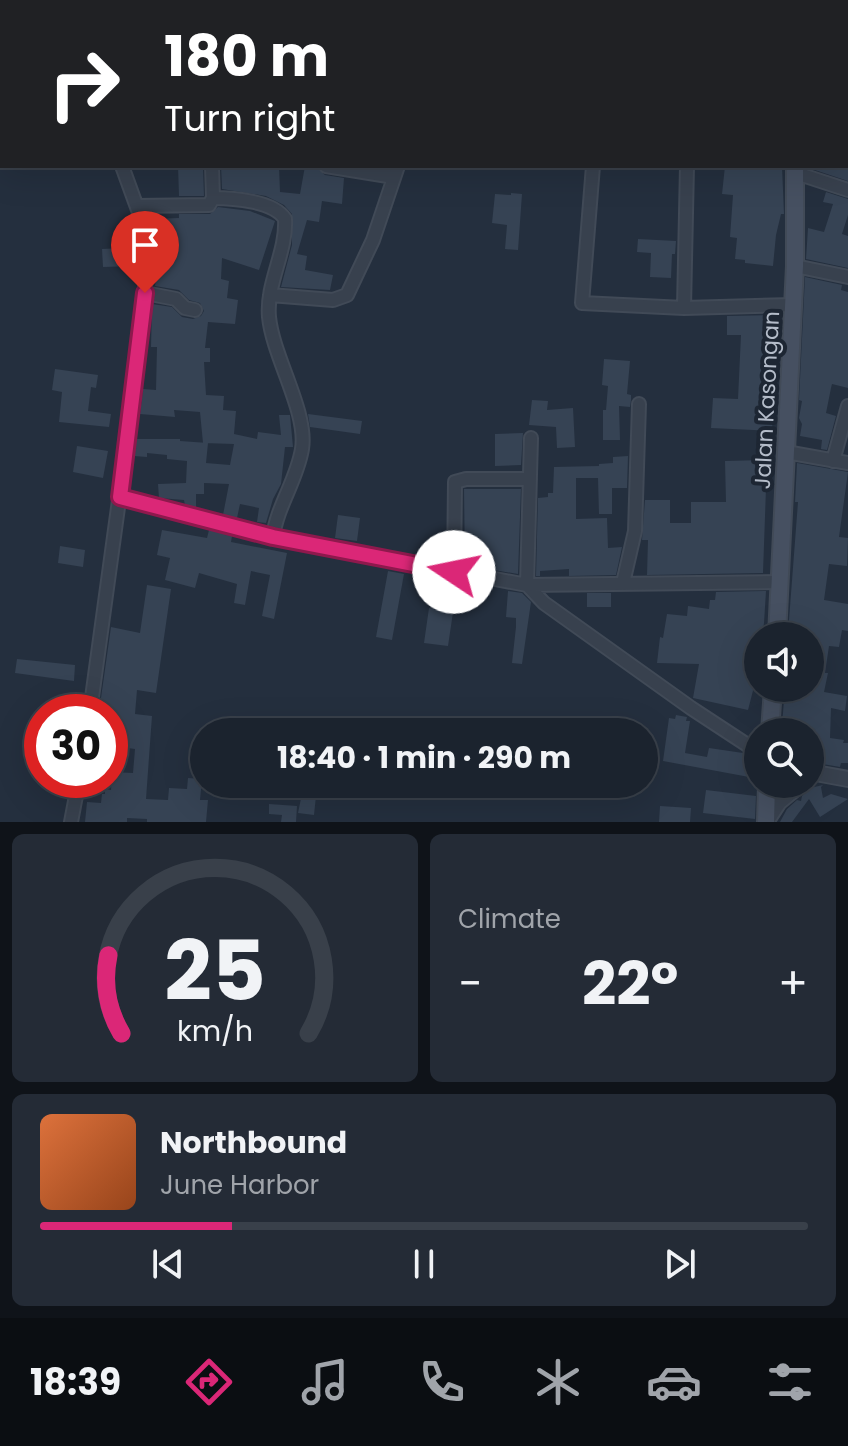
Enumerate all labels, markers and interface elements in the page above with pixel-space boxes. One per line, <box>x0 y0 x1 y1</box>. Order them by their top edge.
text: 180 m <box>164 17 329 96</box>
icon: right <box>32 32 136 136</box>
text: Turn right <box>164 93 335 144</box>
pin <box>111 211 179 293</box>
icon: arrive <box>123 223 167 267</box>
street label: Jalan Kasongan <box>747 310 787 490</box>
position arrow <box>412 530 496 614</box>
map controls <box>744 622 824 798</box>
button: sound <box>744 622 824 702</box>
speed limit sign: 30 <box>24 694 128 798</box>
button: search <box>744 718 824 798</box>
text: 18:40 · 1 min · 290 m <box>277 736 571 779</box>
text: Climate <box>458 901 561 937</box>
text: 25 <box>164 913 266 1029</box>
text: 22° <box>582 942 678 1026</box>
text: − <box>458 953 482 1014</box>
text: + <box>778 953 808 1014</box>
text: km/h <box>177 1011 253 1051</box>
text: Northbound <box>160 1121 347 1164</box>
text: June Harbor <box>160 1167 319 1203</box>
icon: previous <box>146 1242 190 1286</box>
icon: pause <box>402 1242 446 1286</box>
icon: next <box>658 1242 702 1286</box>
icon: directions <box>181 1354 237 1410</box>
icon: music <box>297 1354 353 1410</box>
icon: phone <box>414 1354 470 1410</box>
icon: climate <box>530 1354 586 1410</box>
icon: car <box>646 1354 702 1410</box>
icon: filters <box>762 1354 818 1410</box>
text: 18:39 <box>30 1357 121 1408</box>

